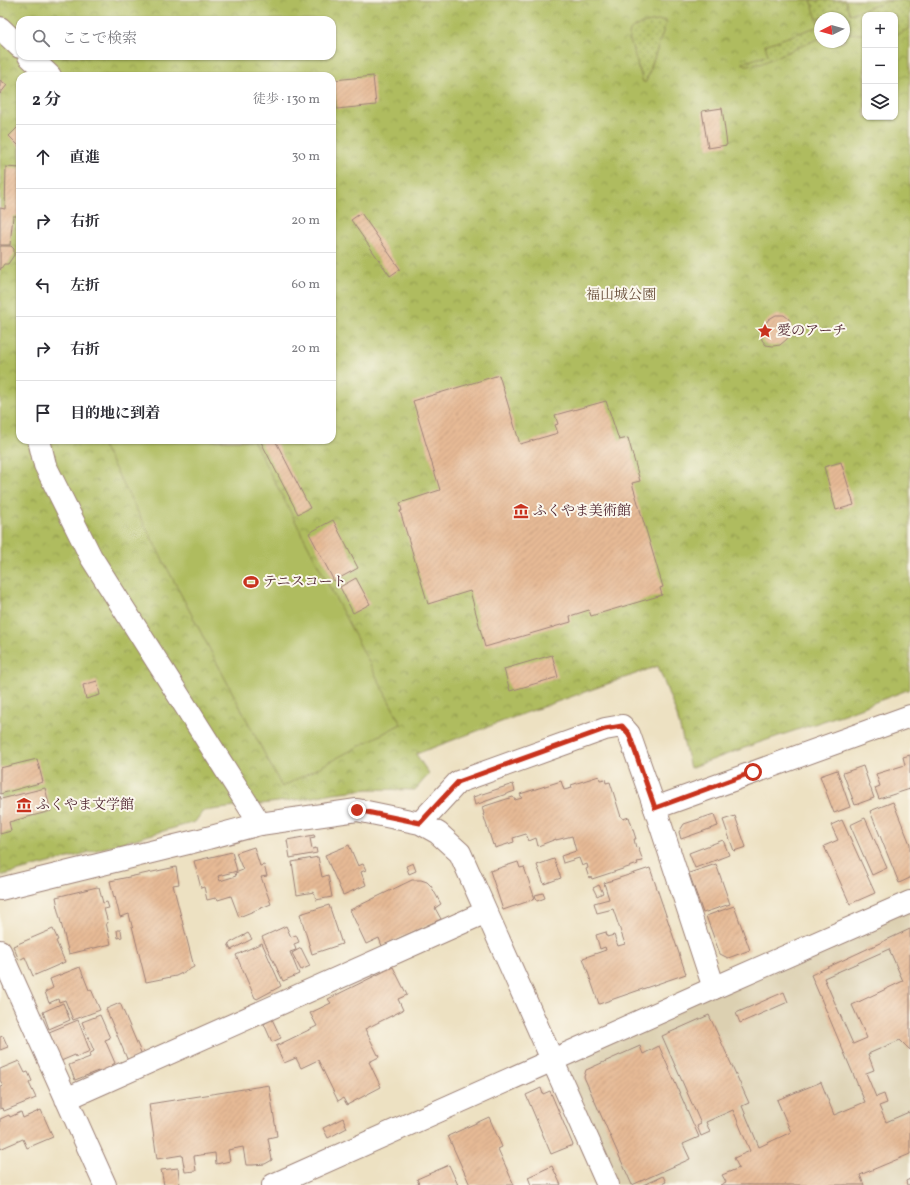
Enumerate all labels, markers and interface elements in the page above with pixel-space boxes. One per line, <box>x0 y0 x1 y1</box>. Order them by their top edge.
north arrow <box>814 12 850 48</box>
map controls <box>862 12 898 120</box>
button: + <box>862 12 898 48</box>
search box <box>16 16 336 60</box>
icon: search <box>30 27 52 49</box>
text: ここで検索 <box>62 29 137 50</box>
button: − <box>862 48 898 84</box>
button: layers <box>862 84 898 120</box>
text: 2 分 <box>32 89 61 112</box>
text: 徒歩 · 130 m <box>253 91 320 109</box>
icon: ahead <box>32 146 54 168</box>
text: 直進 <box>70 148 100 169</box>
text: 30 m <box>292 148 320 166</box>
icon: right <box>32 210 54 232</box>
text: 右折 <box>70 212 100 233</box>
text: 20 m <box>291 212 320 230</box>
icon: left <box>32 274 54 296</box>
text: 左折 <box>70 276 100 297</box>
text: 60 m <box>292 276 320 294</box>
park label: 福山城公園 <box>586 286 656 305</box>
place icon: 愛のアーチ <box>756 322 774 340</box>
place label: 愛のアーチ <box>777 322 847 341</box>
icon: right <box>32 338 54 360</box>
text: 右折 <box>70 340 100 361</box>
text: 20 m <box>291 340 320 358</box>
icon: arrive <box>32 402 54 424</box>
text: 目的地に到着 <box>70 404 160 425</box>
museum icon: ふくやま美術館 <box>512 502 530 520</box>
place label: ふくやま美術館 <box>533 502 631 521</box>
sports icon: テニスコート <box>242 573 260 591</box>
place label: テニスコート <box>263 573 346 592</box>
route start <box>744 763 762 781</box>
museum icon: ふくやま文学館 <box>15 796 33 814</box>
place label: ふくやま文学館 <box>36 796 134 815</box>
route end <box>348 801 366 819</box>

